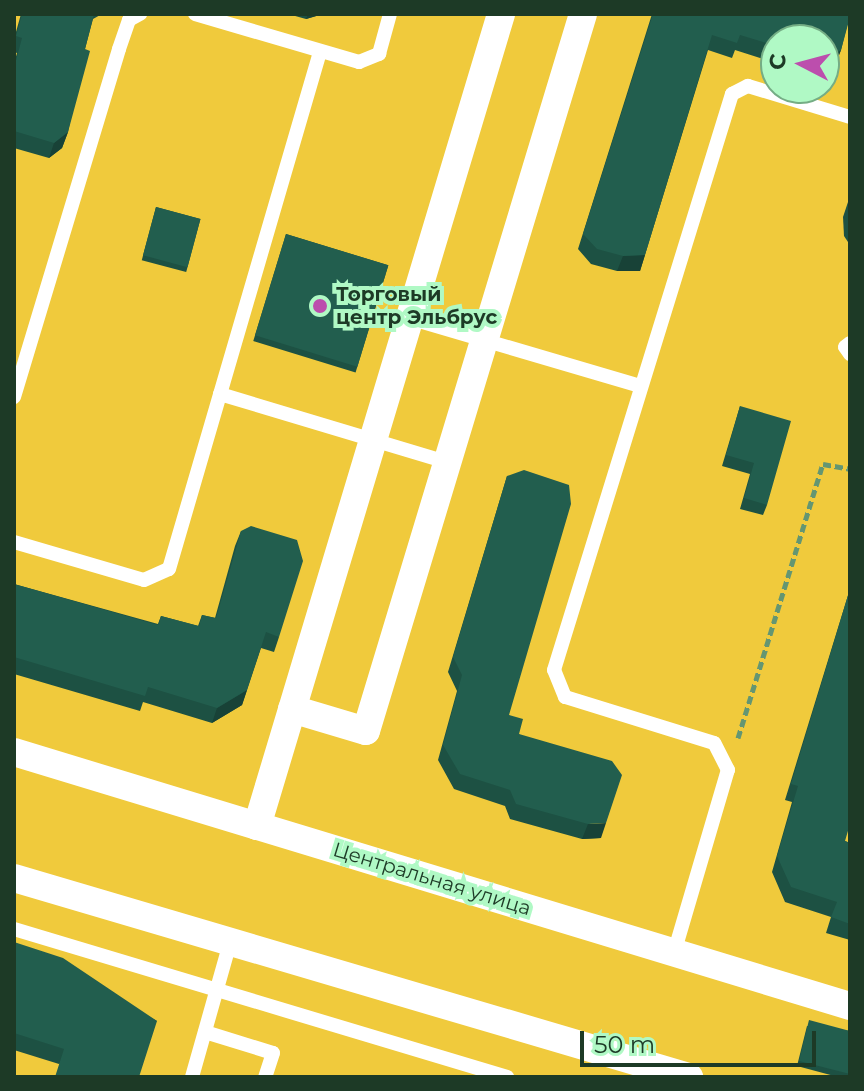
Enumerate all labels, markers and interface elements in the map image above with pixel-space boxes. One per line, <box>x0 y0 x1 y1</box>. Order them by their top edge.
north arrow <box>760 24 840 104</box>
text: С <box>763 52 792 71</box>
place label: Торговый центр Эльбрус <box>336 282 497 329</box>
marker: Торговый центр Эльбрус <box>311 297 329 315</box>
street label: Центральная улица <box>330 837 534 921</box>
scale bar <box>584 1015 820 1065</box>
text: 50 m <box>594 1030 655 1059</box>

